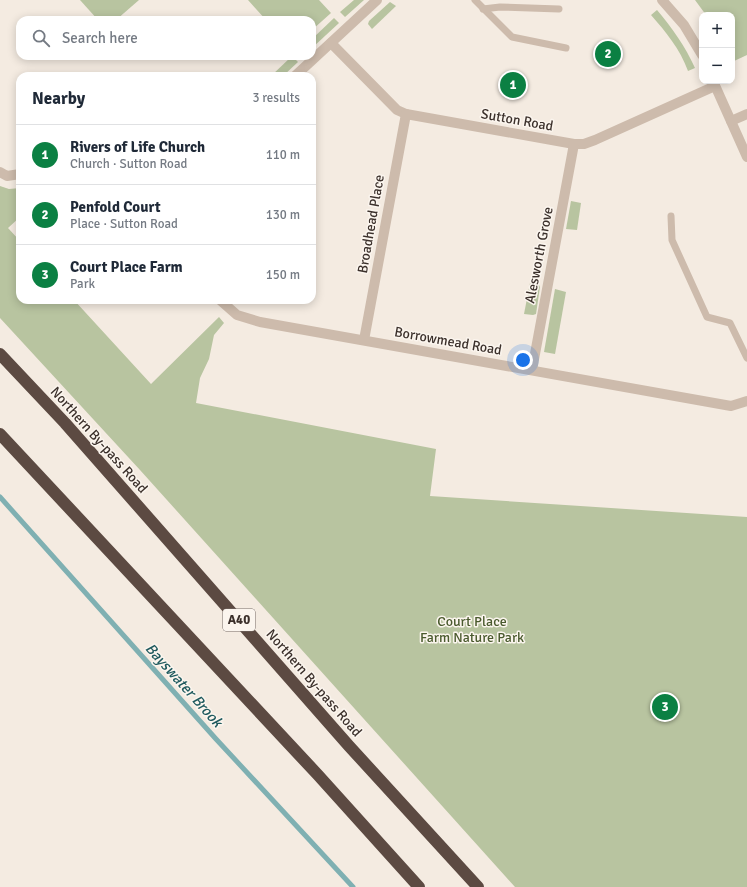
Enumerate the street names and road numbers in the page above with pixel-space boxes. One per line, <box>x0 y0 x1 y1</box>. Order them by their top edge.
street label: Sutton Road <box>480 105 554 135</box>
street label: Broadhead Place <box>354 173 388 275</box>
street label: Alesworth Grove <box>521 205 557 305</box>
street label: Borrowmead Road <box>393 323 503 359</box>
street label: Northern By-pass Road <box>47 383 151 497</box>
road number: A40 <box>223 609 255 631</box>
street label: Northern By-pass Road <box>263 626 365 740</box>

